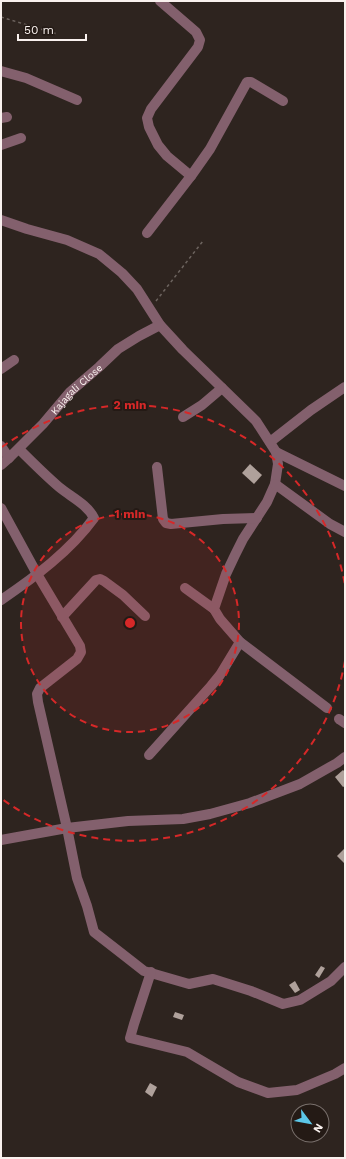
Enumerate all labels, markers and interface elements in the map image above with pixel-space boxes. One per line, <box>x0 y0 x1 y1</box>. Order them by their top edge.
scale bar <box>18 16 86 42</box>
text: 50 m <box>24 23 54 37</box>
street label: Kajagali Close <box>48 361 104 416</box>
text: 2 min <box>114 398 146 412</box>
text: 1 min <box>115 507 145 521</box>
centre of rings <box>123 616 137 630</box>
north arrow <box>290 1103 330 1143</box>
text: N <box>310 1121 326 1135</box>

